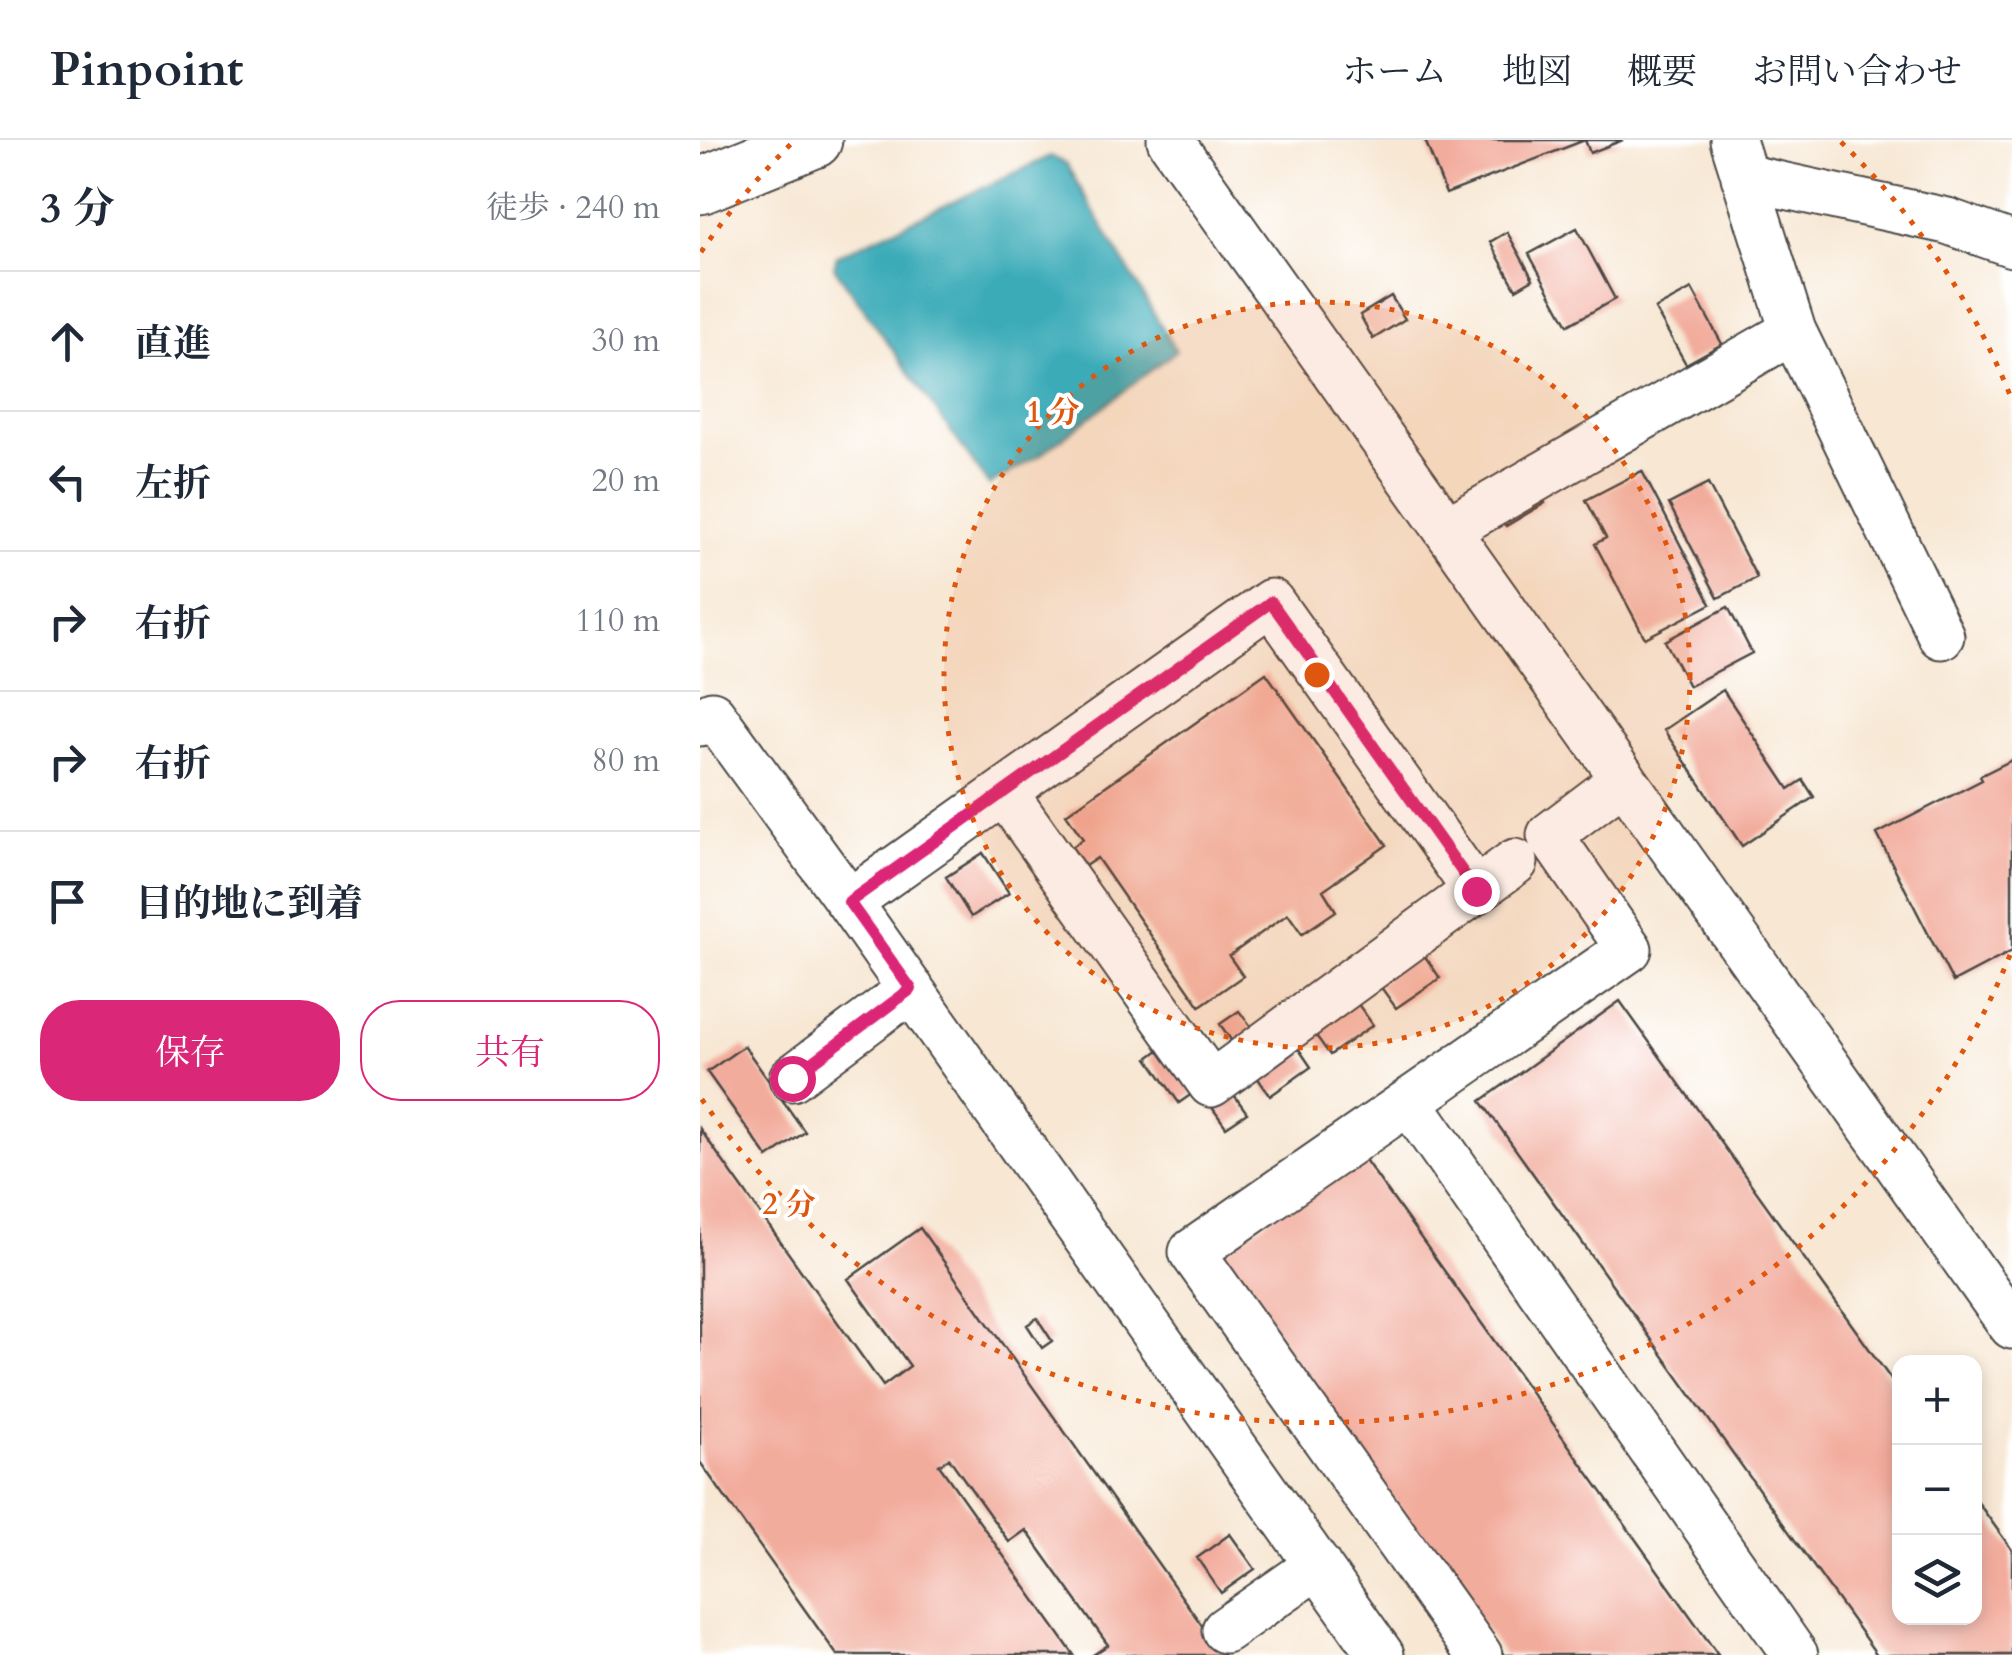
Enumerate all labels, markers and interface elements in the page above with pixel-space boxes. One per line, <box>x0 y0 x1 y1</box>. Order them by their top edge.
text: Pinpoint <box>50 37 243 102</box>
text: ホーム <box>1342 48 1447 96</box>
text: 地図 <box>1502 48 1572 96</box>
text: 概要 <box>1627 48 1697 96</box>
text: お問い合わせ <box>1752 48 1962 96</box>
text: 3 分 <box>40 180 115 237</box>
text: 徒歩 · 240 m <box>486 186 660 230</box>
icon: ahead <box>40 314 95 369</box>
text: 直進 <box>135 318 211 370</box>
text: 30 m <box>592 319 660 363</box>
text: 1 分 <box>1026 392 1080 433</box>
icon: left <box>40 454 95 509</box>
text: 左折 <box>135 458 211 510</box>
text: 20 m <box>592 459 660 503</box>
icon: right <box>40 594 95 649</box>
text: 右折 <box>135 598 211 650</box>
text: 110 m <box>575 599 660 643</box>
centre of rings <box>1299 657 1335 693</box>
icon: right <box>40 734 95 789</box>
text: 右折 <box>135 738 211 790</box>
text: 80 m <box>592 739 660 783</box>
route end <box>1454 869 1500 915</box>
icon: arrive <box>40 874 95 929</box>
text: 目的地に到着 <box>135 878 363 930</box>
button: 保存 <box>40 1000 340 1101</box>
button: 共有 <box>360 1000 660 1101</box>
route start <box>770 1056 816 1102</box>
text: 2 分 <box>762 1184 816 1225</box>
map controls <box>1892 1355 1982 1625</box>
button: + <box>1892 1355 1982 1445</box>
button: − <box>1892 1445 1982 1535</box>
button: layers <box>1892 1535 1982 1625</box>

